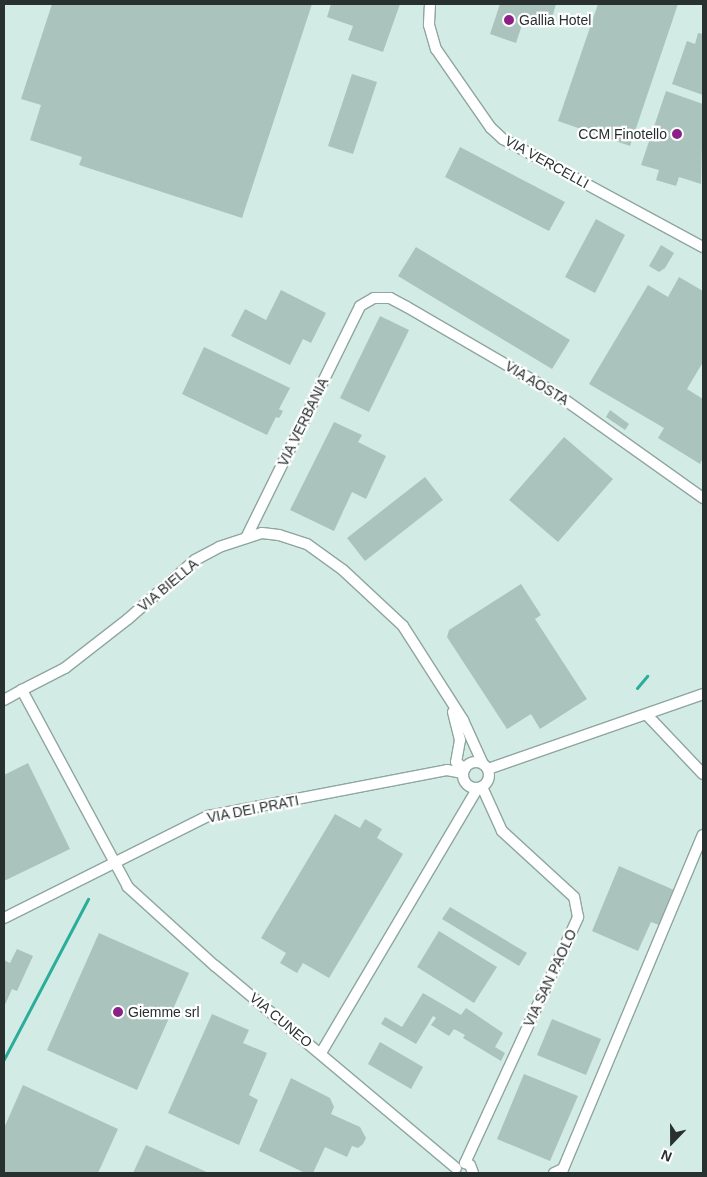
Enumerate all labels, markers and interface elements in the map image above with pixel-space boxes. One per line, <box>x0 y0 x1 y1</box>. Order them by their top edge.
place label: Gallia Hotel <box>519 12 591 28</box>
marker: Gallia Hotel <box>503 14 515 26</box>
place label: CCM Finotello <box>578 126 667 142</box>
marker: CCM Finotello <box>671 128 683 140</box>
street label: VIA VERCELLI <box>502 132 592 192</box>
street label: VIA AOSTA <box>501 357 573 409</box>
street label: VIA VERBANIA <box>274 375 332 469</box>
street label: VIA BIELLA <box>134 555 202 615</box>
street label: VIA DEI PRATI <box>205 792 301 826</box>
street label: VIA SAN PAOLO <box>520 926 580 1030</box>
street label: VIA CUNEO <box>246 989 316 1051</box>
place label: Giemme srl <box>128 1004 200 1020</box>
marker: Giemme srl <box>112 1006 124 1018</box>
north arrow <box>647 1117 697 1167</box>
text: N <box>659 1147 674 1165</box>

